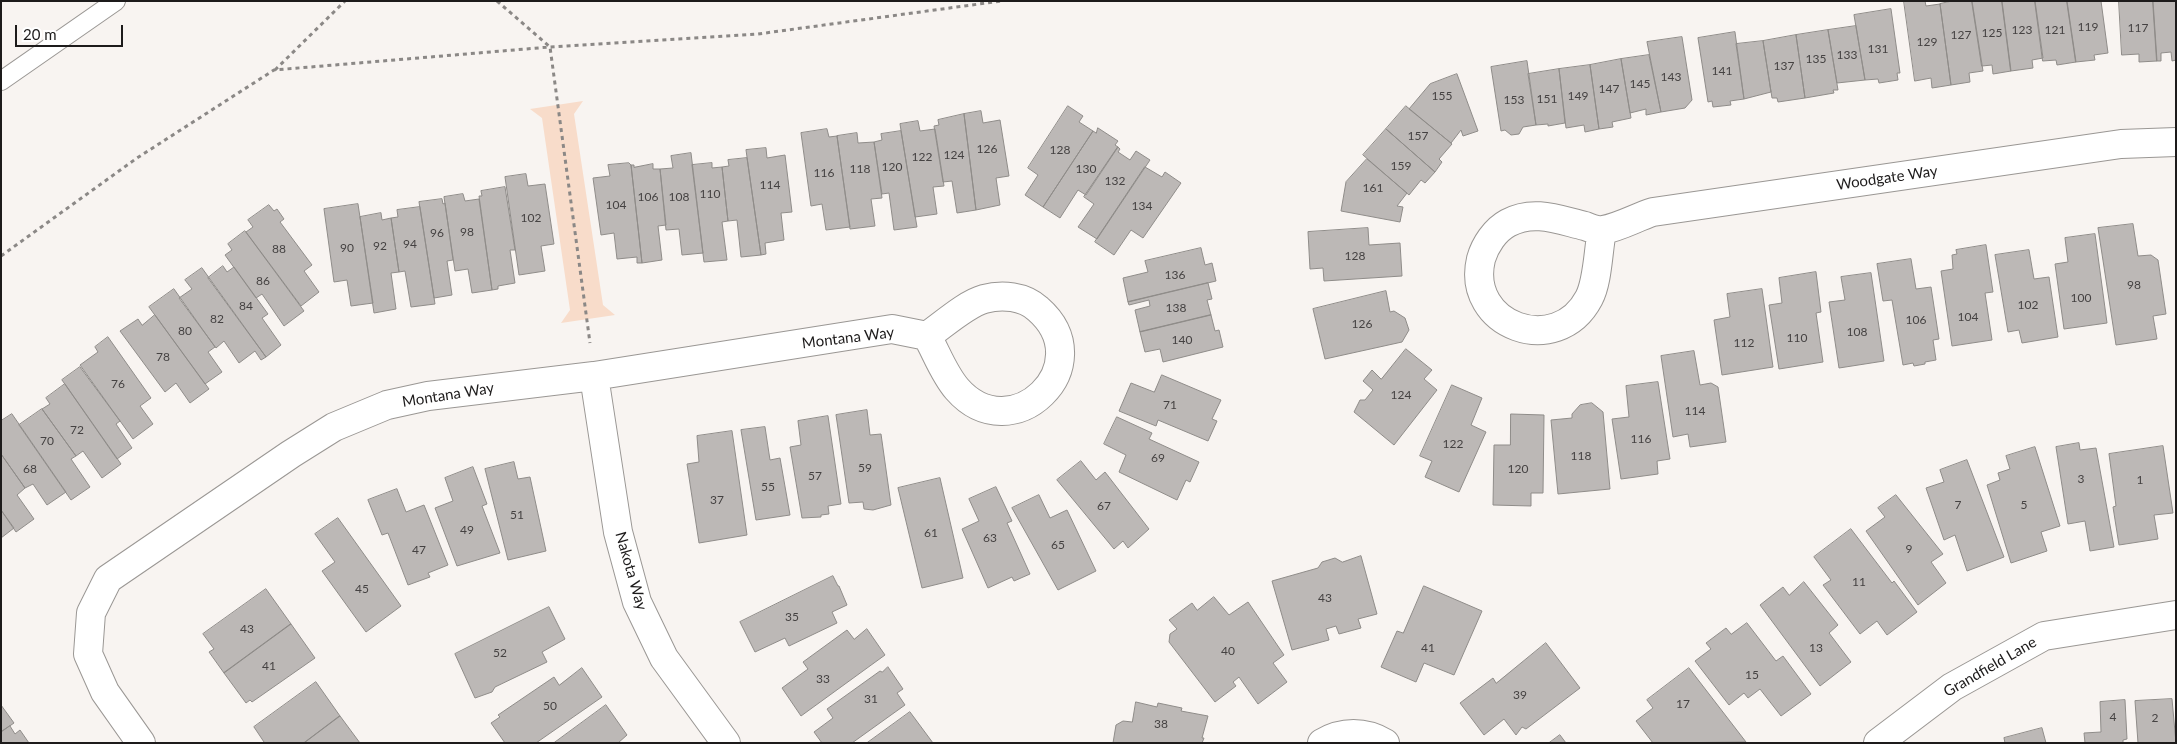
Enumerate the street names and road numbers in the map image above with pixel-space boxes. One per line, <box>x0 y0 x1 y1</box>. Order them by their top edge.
street label: Woodgate Way <box>1835 162 1939 194</box>
street label: Montana Way <box>801 323 895 353</box>
street label: Montana Way <box>401 379 495 411</box>
street label: Nakota Way <box>611 530 651 612</box>
street label: Grandfield Lane <box>1940 633 2040 701</box>

